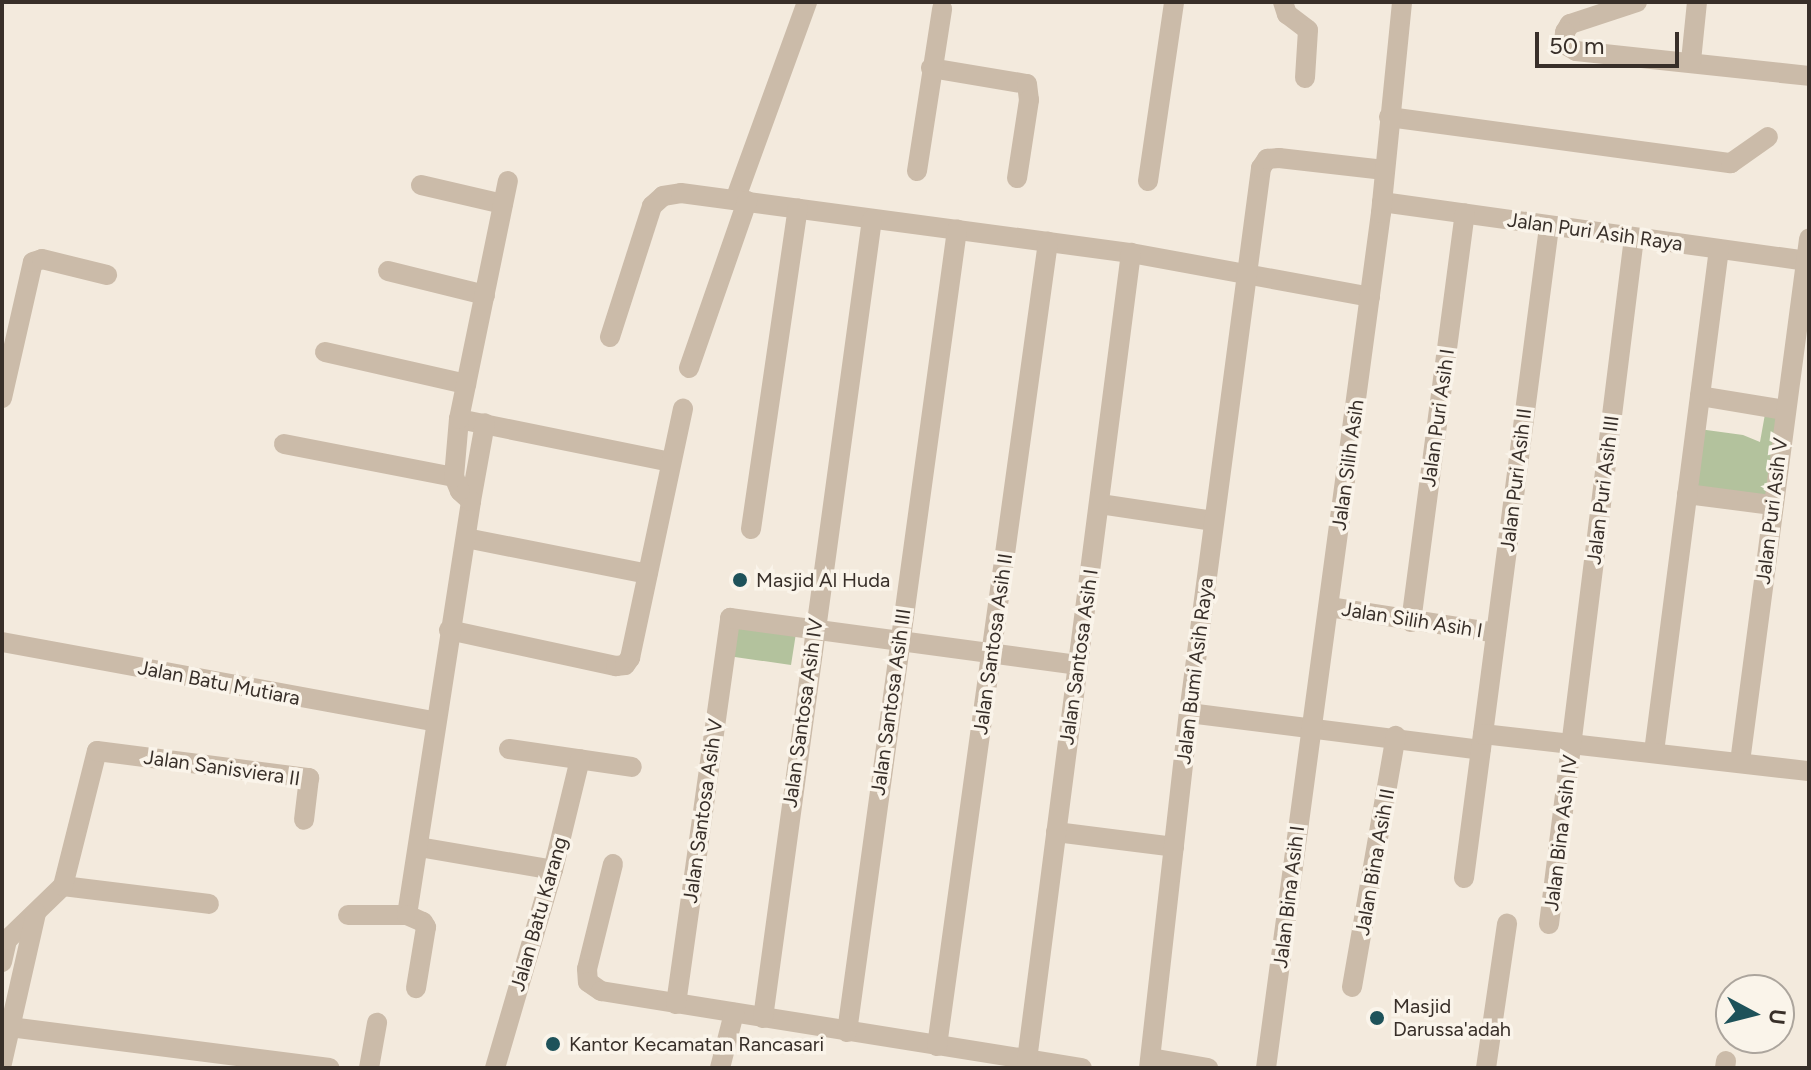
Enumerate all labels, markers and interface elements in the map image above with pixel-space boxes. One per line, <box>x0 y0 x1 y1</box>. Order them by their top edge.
scale bar <box>1539 16 1683 66</box>
text: 50 m <box>1549 31 1605 60</box>
street label: Jalan Puri Asih Raya <box>1506 208 1684 256</box>
street label: Jalan Puri Asih I <box>1416 347 1460 489</box>
street label: Jalan Silih Asih <box>1327 398 1369 532</box>
street label: Jalan Puri Asih II <box>1495 407 1537 553</box>
street label: Jalan Puri Asih III <box>1582 414 1624 566</box>
street label: Jalan Puri Asih V <box>1751 436 1793 586</box>
street label: Jalan Santosa Asih II <box>968 552 1018 736</box>
street label: Jalan Santosa Asih I <box>1055 567 1103 747</box>
place label: Masjid Al Huda <box>756 568 890 592</box>
marker: Masjid Al Huda <box>731 571 749 589</box>
street label: Jalan Bumi Asih Raya <box>1172 576 1218 766</box>
street label: Jalan Silih Asih I <box>1340 597 1484 643</box>
street label: Jalan Santosa Asih III <box>866 607 916 797</box>
street label: Jalan Santosa Asih IV <box>778 617 828 809</box>
street label: Jalan Batu Mutiara <box>136 656 302 710</box>
street label: Jalan Santosa Asih V <box>678 717 728 905</box>
street label: Jalan Sanisviera II <box>142 745 302 791</box>
street label: Jalan Bina Asih IV <box>1540 754 1582 912</box>
street label: Jalan Bina Asih II <box>1350 787 1400 937</box>
street label: Jalan Bina Asih I <box>1268 824 1310 970</box>
street label: Jalan Batu Karang <box>506 834 572 994</box>
north arrow <box>1715 974 1795 1054</box>
place label: Masjid Darussa'adah <box>1393 994 1511 1041</box>
text: U <box>1763 1007 1792 1026</box>
marker: Masjid Darussa'adah <box>1368 1009 1386 1027</box>
place label: Kantor Kecamatan Rancasari <box>569 1032 824 1056</box>
marker: Kantor Kecamatan Rancasari <box>544 1035 562 1053</box>

